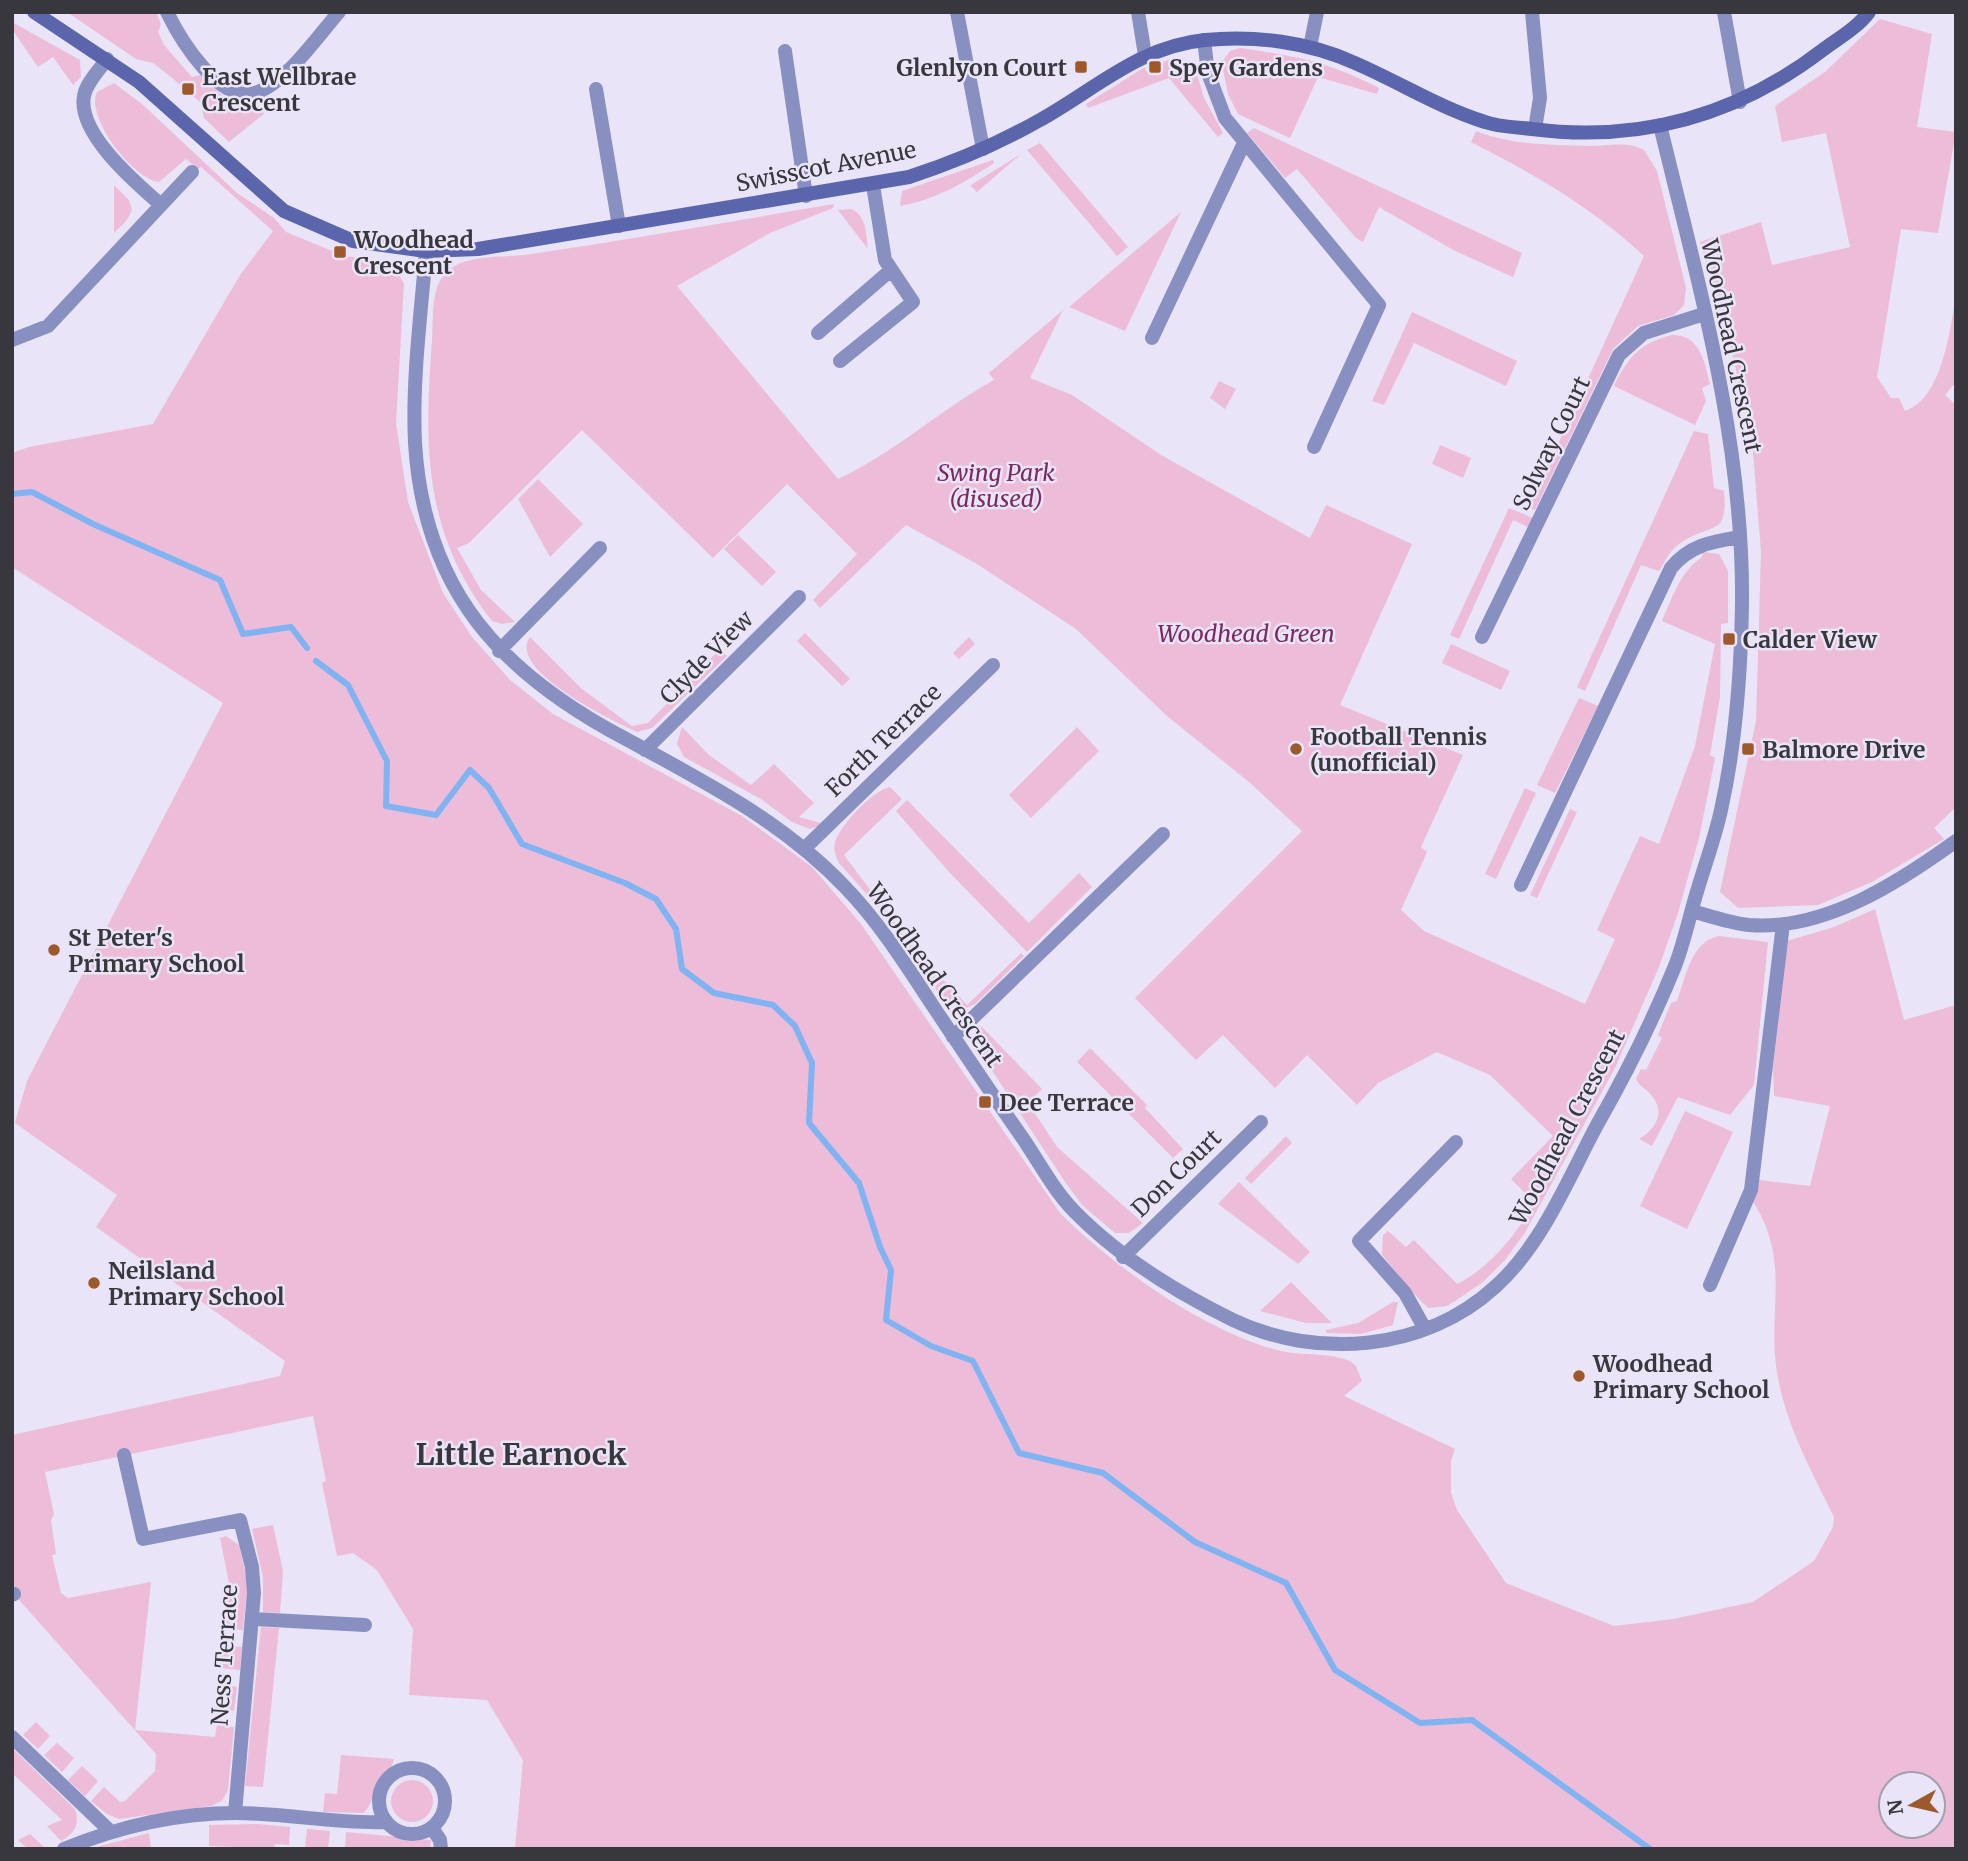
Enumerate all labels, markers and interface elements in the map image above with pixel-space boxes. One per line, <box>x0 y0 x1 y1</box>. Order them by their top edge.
place label: Glenlyon Court <box>896 53 1067 82</box>
place label: Spey Gardens <box>1169 53 1323 82</box>
marker: Glenlyon Court <box>1073 59 1089 75</box>
marker: Spey Gardens <box>1147 59 1163 75</box>
place label: East Wellbrae Crescent <box>202 62 356 117</box>
marker: East Wellbrae Crescent <box>180 81 196 97</box>
street label: Swisscot Avenue <box>733 134 919 198</box>
place label: Woodhead Crescent <box>353 225 474 280</box>
street label: Woodhead Crescent <box>1695 235 1769 456</box>
marker: Woodhead Crescent <box>332 244 348 260</box>
street label: Solway Court <box>1506 371 1596 515</box>
park label: Swing Park (disused) <box>937 458 1055 513</box>
street label: Clyde View <box>653 604 759 710</box>
park label: Woodhead Green <box>1157 619 1335 648</box>
place label: Calder View <box>1743 625 1878 654</box>
marker: Calder View <box>1721 631 1737 647</box>
street label: Forth Terrace <box>819 677 947 803</box>
place label: Football Tennis (unofficial) <box>1310 722 1487 777</box>
place label: Balmore Drive <box>1762 735 1925 764</box>
marker: Football Tennis (unofficial) <box>1288 741 1304 757</box>
marker: Balmore Drive <box>1740 741 1756 757</box>
street label: Woodhead Crescent <box>860 877 1009 1073</box>
place label: St Peter's Primary School <box>68 923 245 978</box>
marker: St Peter's Primary School <box>46 942 62 958</box>
street label: Woodhead Crescent <box>1503 1024 1631 1231</box>
place label: Dee Terrace <box>999 1088 1134 1117</box>
marker: Dee Terrace <box>977 1094 993 1110</box>
street label: Don Court <box>1125 1123 1227 1223</box>
place label: Neilsland Primary School <box>108 1256 285 1311</box>
marker: Neilsland Primary School <box>86 1275 102 1291</box>
place label: Woodhead Primary School <box>1592 1349 1770 1404</box>
marker: Woodhead Primary School <box>1571 1368 1587 1384</box>
district label: Little Earnock <box>416 1435 627 1473</box>
street label: Ness Terrace <box>205 1583 243 1727</box>
north arrow <box>1877 1770 1947 1840</box>
text: N <box>1882 1798 1908 1816</box>

